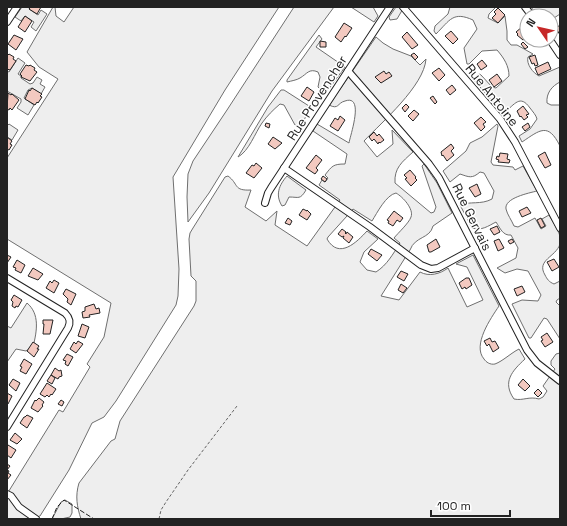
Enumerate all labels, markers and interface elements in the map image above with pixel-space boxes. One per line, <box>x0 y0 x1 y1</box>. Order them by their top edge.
north arrow <box>519 8 559 48</box>
text: N <box>523 15 539 29</box>
street label: Rue Provencher <box>283 52 351 144</box>
street label: Rue Antoine <box>462 60 522 130</box>
street label: Rue Gervais <box>448 181 496 254</box>
scale bar <box>431 492 510 518</box>
text: 100 m <box>437 498 471 514</box>

